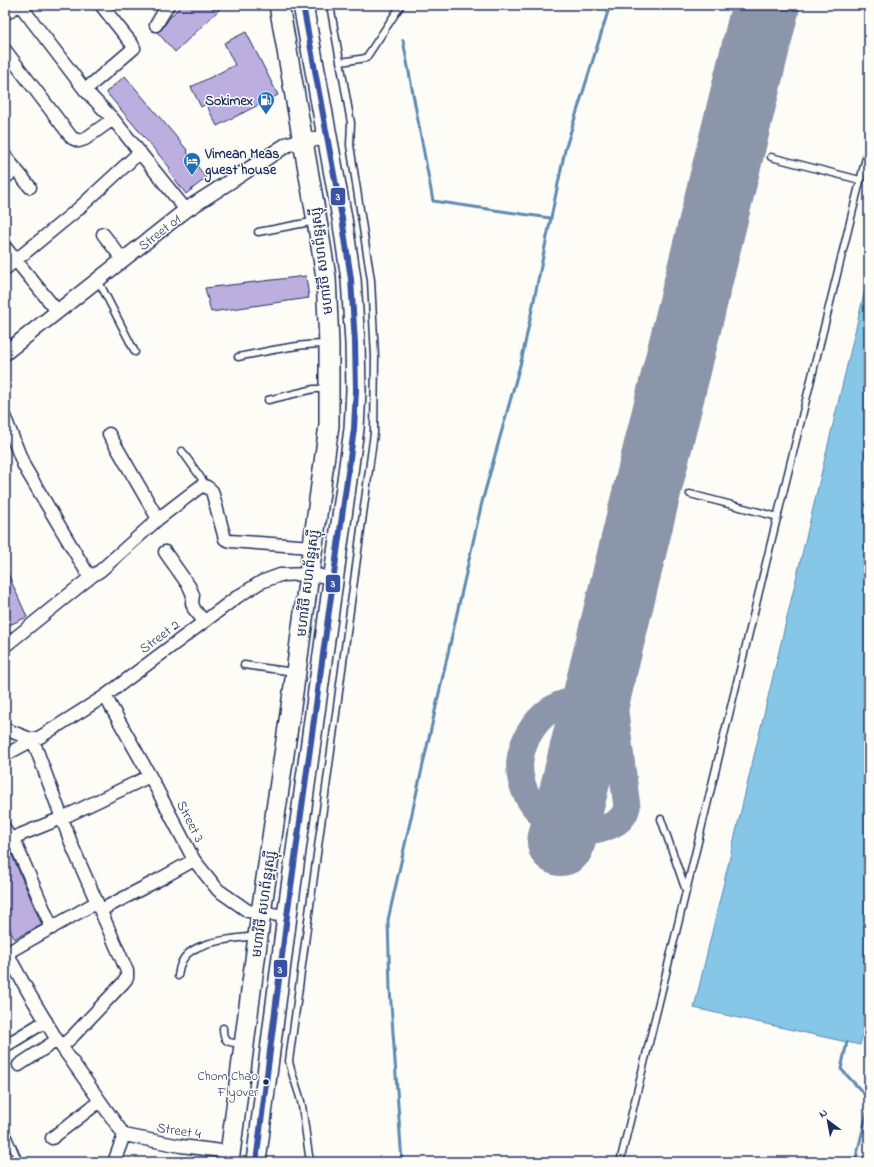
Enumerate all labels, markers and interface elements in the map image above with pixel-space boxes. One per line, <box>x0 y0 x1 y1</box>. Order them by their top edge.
fuel station icon: Sokimex <box>256 90 276 115</box>
place label: Sokimex <box>205 91 254 112</box>
place label: Vimean Meas guest house <box>204 144 279 183</box>
hotel icon: Vimean Meas guest house <box>182 151 202 176</box>
line badge: 3 <box>330 187 346 206</box>
text: 3 <box>335 189 341 205</box>
street label: មហាវិថី សហព័ន្ធរុស្ស៊ី <box>305 206 339 316</box>
street label: Street 01 <box>134 209 186 257</box>
street label: មហាវិថី សហព័ន្ធរុស្ស៊ី <box>291 528 325 638</box>
line badge: 3 <box>325 574 341 593</box>
text: 3 <box>330 576 336 592</box>
street label: Street 2 <box>135 615 185 659</box>
street label: Street 3 <box>170 797 209 846</box>
street label: មហាវិថី សហព័ន្ធរុស្ស៊ី <box>247 849 282 959</box>
line badge: 3 <box>273 959 288 978</box>
text: 3 <box>277 962 283 978</box>
place label: Chom Chao Flyover <box>197 1067 259 1103</box>
marker: Chom Chao Flyover <box>261 1077 271 1087</box>
north arrow <box>808 1101 848 1141</box>
text: N <box>816 1105 831 1122</box>
street label: Street 4 <box>155 1118 203 1145</box>

